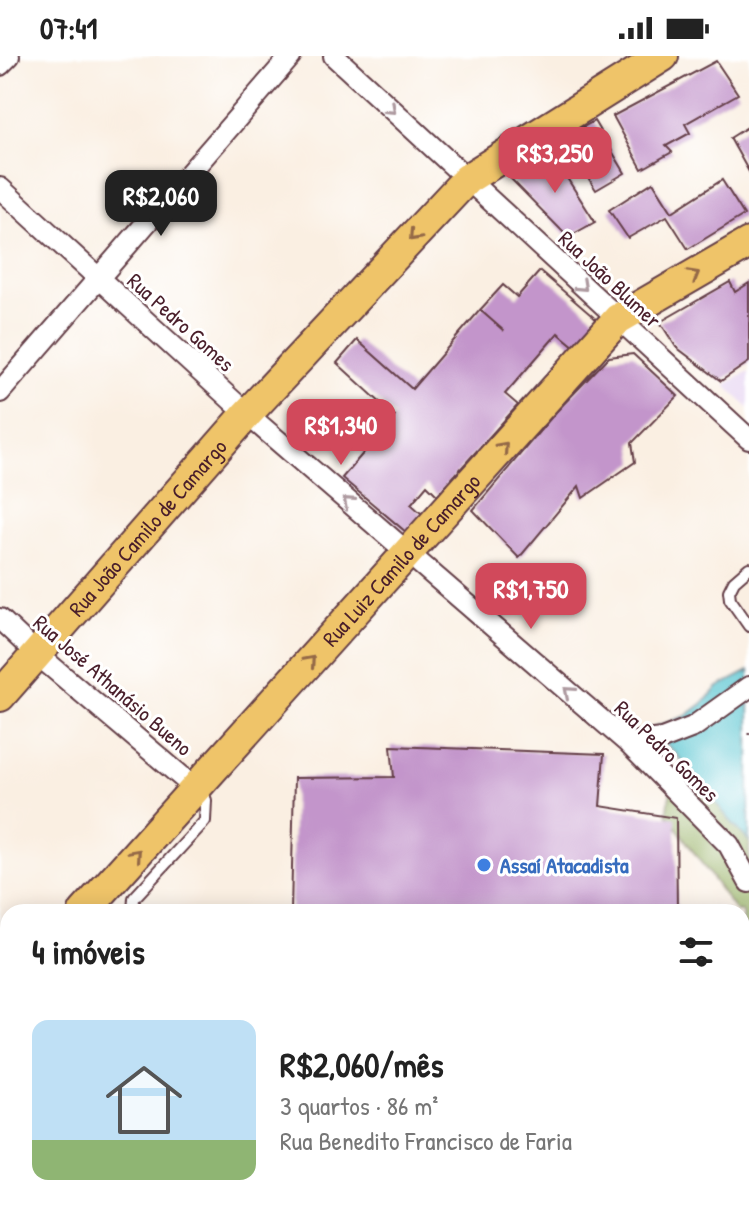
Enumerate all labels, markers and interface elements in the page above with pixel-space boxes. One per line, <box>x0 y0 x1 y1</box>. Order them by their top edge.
text: 07:41 <box>40 8 97 48</box>
one-way arrow <box>382 100 396 115</box>
pin: R$3,250 <box>481 127 629 195</box>
text: R$3,250 <box>517 135 593 170</box>
pin: R$2,060 <box>87 170 235 238</box>
text: R$2,060 <box>123 178 199 213</box>
street label: Rua João Blumer <box>552 224 668 335</box>
one-way arrow <box>409 227 423 242</box>
street label: Rua Pedro Gomes <box>121 266 241 378</box>
one-way arrow <box>685 269 699 285</box>
one-way arrow <box>573 276 587 291</box>
pin: R$1,340 <box>267 399 415 467</box>
text: R$1,340 <box>305 407 377 442</box>
street label: Rua João Camilo de Camargo <box>62 432 234 623</box>
one-way arrow <box>493 442 508 457</box>
street label: Rua Luiz Camilo de Camargo <box>315 467 487 653</box>
one-way arrow <box>342 497 357 512</box>
pin: R$1,750 <box>457 563 605 631</box>
text: R$1,750 <box>493 571 569 606</box>
street label: Rua José Athanásio Bueno <box>27 608 199 762</box>
one-way arrow <box>300 655 314 670</box>
one-way arrow <box>563 687 578 702</box>
street label: Rua Pedro Gomes <box>608 694 726 808</box>
one-way arrow <box>126 848 140 863</box>
place label: Assaí Atacadista <box>500 850 629 880</box>
marker: Assaí Atacadista <box>475 856 493 874</box>
text: 4 imóveis <box>32 929 145 975</box>
icon: filters <box>674 930 718 974</box>
text: R$2,060/mês <box>280 1042 444 1088</box>
icon: home <box>96 1052 192 1148</box>
text: 3 quartos · 86 m² <box>280 1088 438 1123</box>
text: Rua Benedito Francisco de Faria <box>280 1123 572 1158</box>

